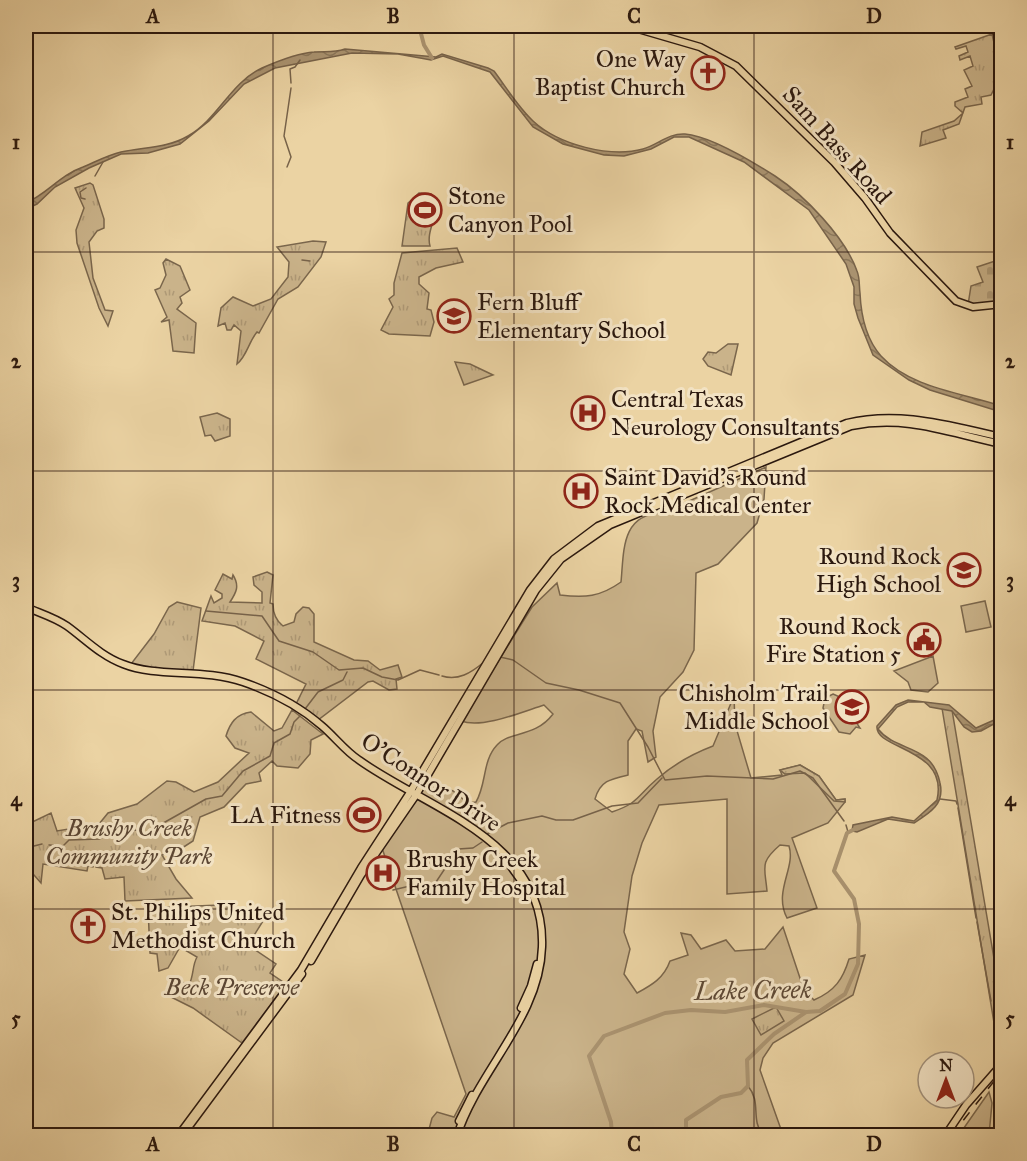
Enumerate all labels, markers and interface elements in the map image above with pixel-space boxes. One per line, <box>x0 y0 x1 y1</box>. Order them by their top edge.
text: A <box>144 4 160 28</box>
text: B <box>386 4 400 28</box>
text: C <box>627 4 641 28</box>
text: D <box>866 4 882 28</box>
place label: One Way Baptist Church <box>535 44 686 102</box>
church icon: One Way Baptist Church <box>690 55 726 91</box>
street label: Sam Bass Road <box>776 80 898 210</box>
text: 1 <box>12 130 20 154</box>
text: 1 <box>1006 130 1014 154</box>
place label: Stone Canyon Pool <box>448 181 573 239</box>
sports icon: Stone Canyon Pool <box>407 192 443 228</box>
place label: Fern Bluff Elementary School <box>477 287 666 345</box>
school or university icon: Fern Bluff Elementary School <box>436 298 472 334</box>
text: 2 <box>11 349 22 373</box>
text: 2 <box>1005 349 1016 373</box>
place label: Central Texas Neurology Consultants <box>611 384 839 442</box>
hospital icon: Central Texas Neurology Consultants <box>570 395 606 431</box>
place label: Saint David's Round Rock Medical Center <box>604 462 811 520</box>
hospital icon: Saint David's Round Rock Medical Center <box>563 473 599 509</box>
place label: Round Rock High School <box>816 541 942 599</box>
school or university icon: Round Rock High School <box>946 552 982 588</box>
text: 3 <box>12 568 20 593</box>
text: 3 <box>1006 568 1014 593</box>
place label: Round Rock Fire Station 5 <box>766 611 902 669</box>
public building icon: Round Rock Fire Station 5 <box>906 622 942 658</box>
place label: Chisholm Trail Middle School <box>679 678 830 736</box>
school or university icon: Chisholm Trail Middle School <box>834 689 870 725</box>
street label: O'Connor Drive <box>355 726 507 838</box>
text: 4 <box>10 787 22 812</box>
text: 4 <box>1004 787 1016 812</box>
sports icon: LA Fitness <box>346 797 382 833</box>
place label: LA Fitness <box>230 800 341 830</box>
park label: Brushy Creek Community Park <box>45 813 213 871</box>
place label: Brushy Creek Family Hospital <box>406 844 566 902</box>
hospital icon: Brushy Creek Family Hospital <box>365 855 401 891</box>
place label: St. Philips United Methodist Church <box>111 897 295 955</box>
church icon: St. Philips United Methodist Church <box>70 908 106 944</box>
park label: Beck Preserve <box>164 972 300 1002</box>
water label: Lake Creek <box>693 973 812 1007</box>
text: 5 <box>11 1006 21 1030</box>
text: 5 <box>1005 1006 1015 1030</box>
north arrow <box>916 1050 976 1110</box>
text: N <box>939 1056 953 1075</box>
text: A <box>144 1132 160 1156</box>
text: B <box>386 1132 400 1156</box>
text: C <box>627 1132 641 1156</box>
text: D <box>866 1132 882 1156</box>

